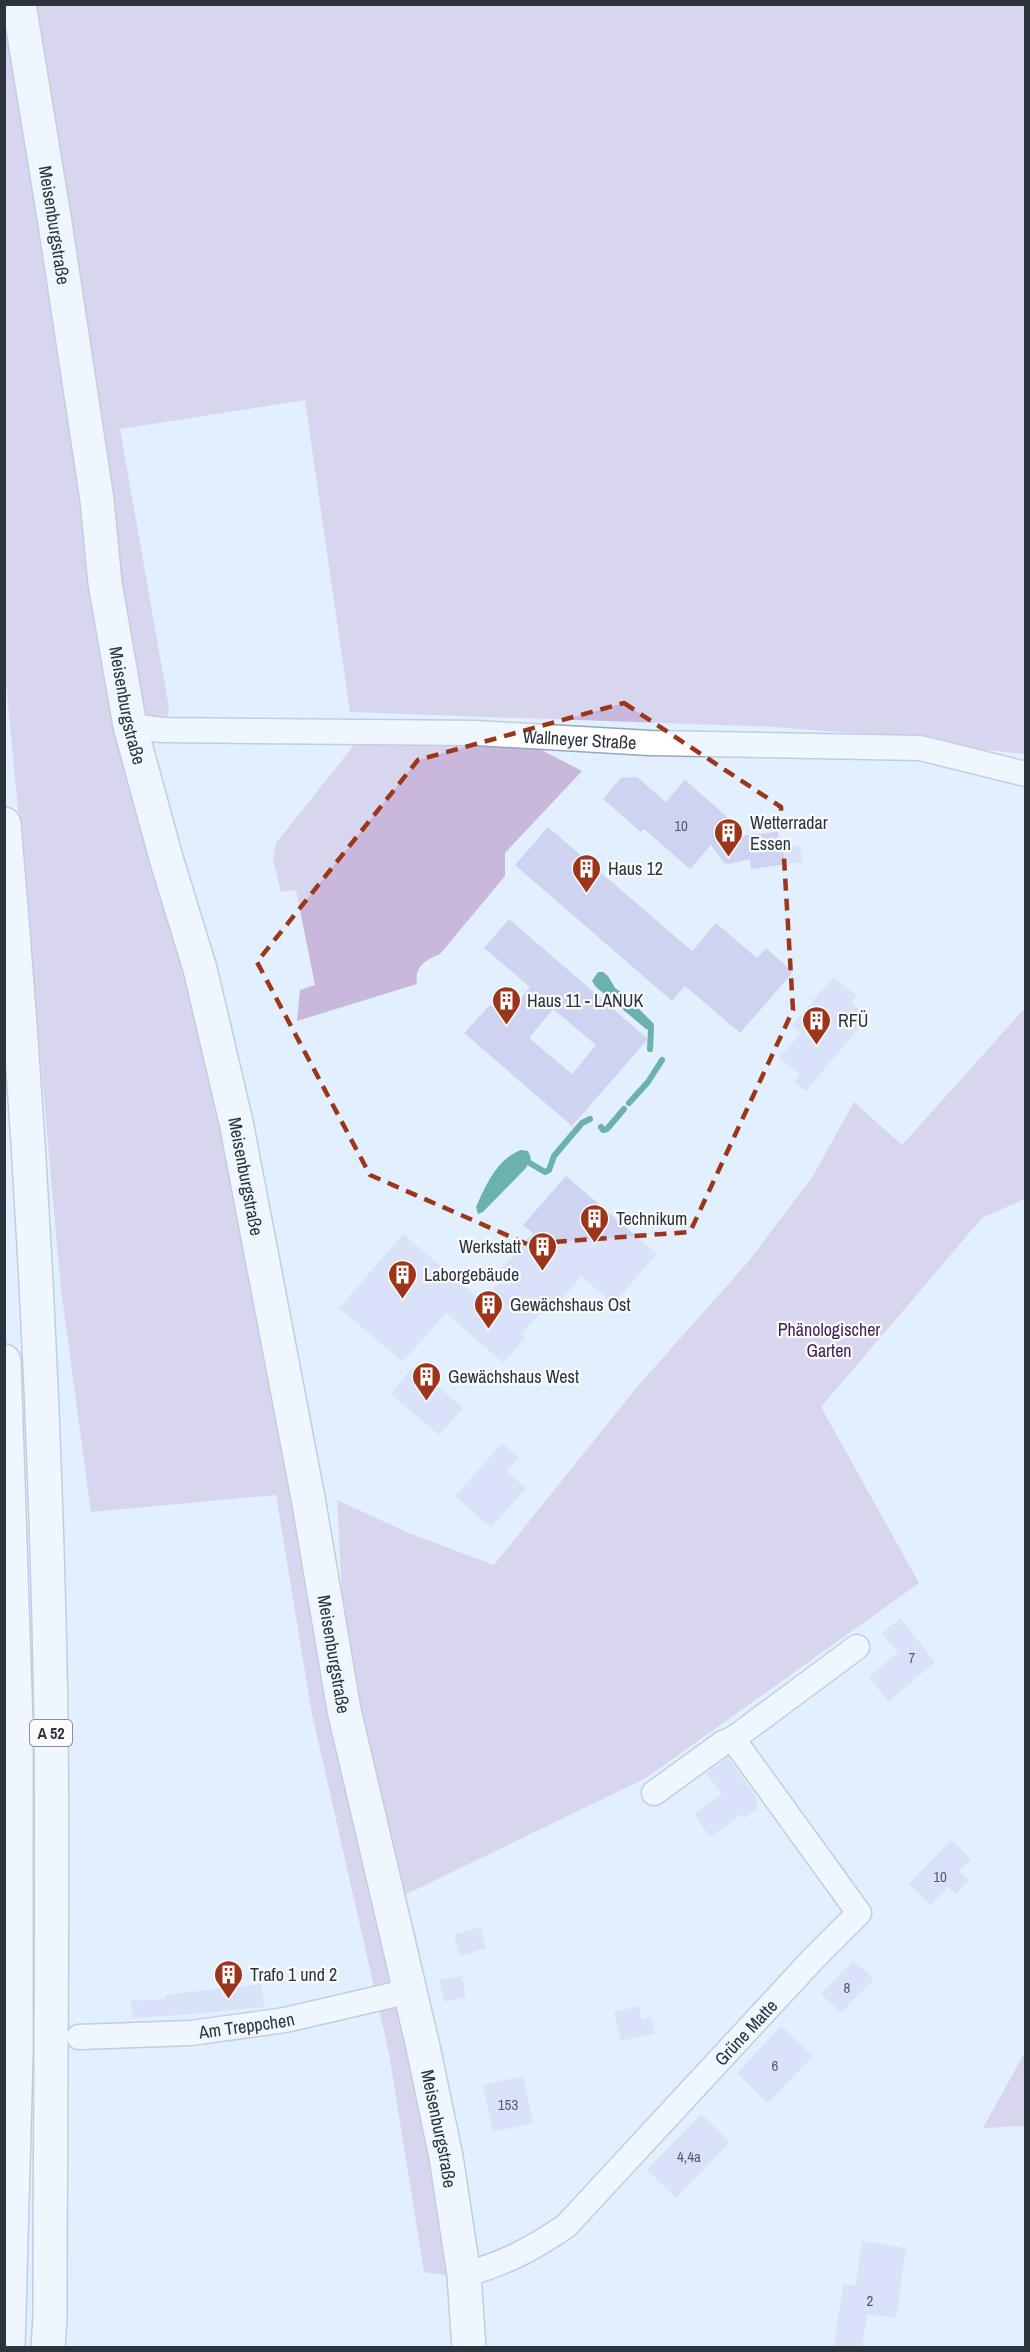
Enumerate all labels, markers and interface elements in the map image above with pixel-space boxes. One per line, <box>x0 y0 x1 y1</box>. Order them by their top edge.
street label: Meisenburgstraße <box>33 164 77 286</box>
street label: Meisenburgstraße <box>104 644 152 767</box>
street label: Wallneyer Straße <box>522 723 637 755</box>
place label: Wetterradar Essen <box>750 810 828 856</box>
house number: 10 <box>674 815 688 836</box>
building icon: Wetterradar Essen <box>713 816 745 858</box>
building icon: Haus 12 <box>571 852 603 894</box>
place label: Haus 12 <box>608 856 663 881</box>
building icon: Haus 11 - LANUK <box>490 984 522 1026</box>
place label: Haus 11 - LANUK <box>527 988 643 1013</box>
building icon: RFÜ <box>801 1004 833 1046</box>
place label: RFÜ <box>838 1008 868 1033</box>
street label: Meisenburgstraße <box>223 1115 270 1238</box>
building icon: Technikum <box>579 1202 611 1244</box>
place label: Technikum <box>616 1206 687 1231</box>
building icon: Werkstatt <box>526 1230 558 1272</box>
place label: Werkstatt <box>459 1234 521 1259</box>
building icon: Laborgebäude <box>387 1258 419 1300</box>
place label: Laborgebäude <box>424 1262 519 1287</box>
building icon: Gewächshaus Ost <box>473 1288 505 1330</box>
place label: Gewächshaus Ost <box>510 1292 631 1317</box>
park label: Phänologischer Garten <box>778 1317 880 1363</box>
building icon: Gewächshaus West <box>411 1360 443 1402</box>
place label: Gewächshaus West <box>448 1364 579 1389</box>
street label: Meisenburgstraße <box>312 1593 357 1715</box>
house number: 7 <box>909 1647 916 1668</box>
road number: A 52 <box>30 1720 72 1746</box>
house number: 10 <box>933 1866 947 1887</box>
building icon: Trafo 1 und 2 <box>213 1958 245 2000</box>
place label: Trafo 1 und 2 <box>250 1962 337 1987</box>
house number: 8 <box>844 1977 851 1998</box>
street label: Grüne Matte <box>708 1993 783 2071</box>
street label: Am Treppchen <box>196 2006 297 2044</box>
house number: 6 <box>772 2055 779 2076</box>
street label: Meisenburgstraße <box>416 2067 463 2189</box>
house number: 153 <box>498 2094 518 2115</box>
house number: 4,4a <box>677 2146 701 2167</box>
house number: 2 <box>867 2290 874 2311</box>

